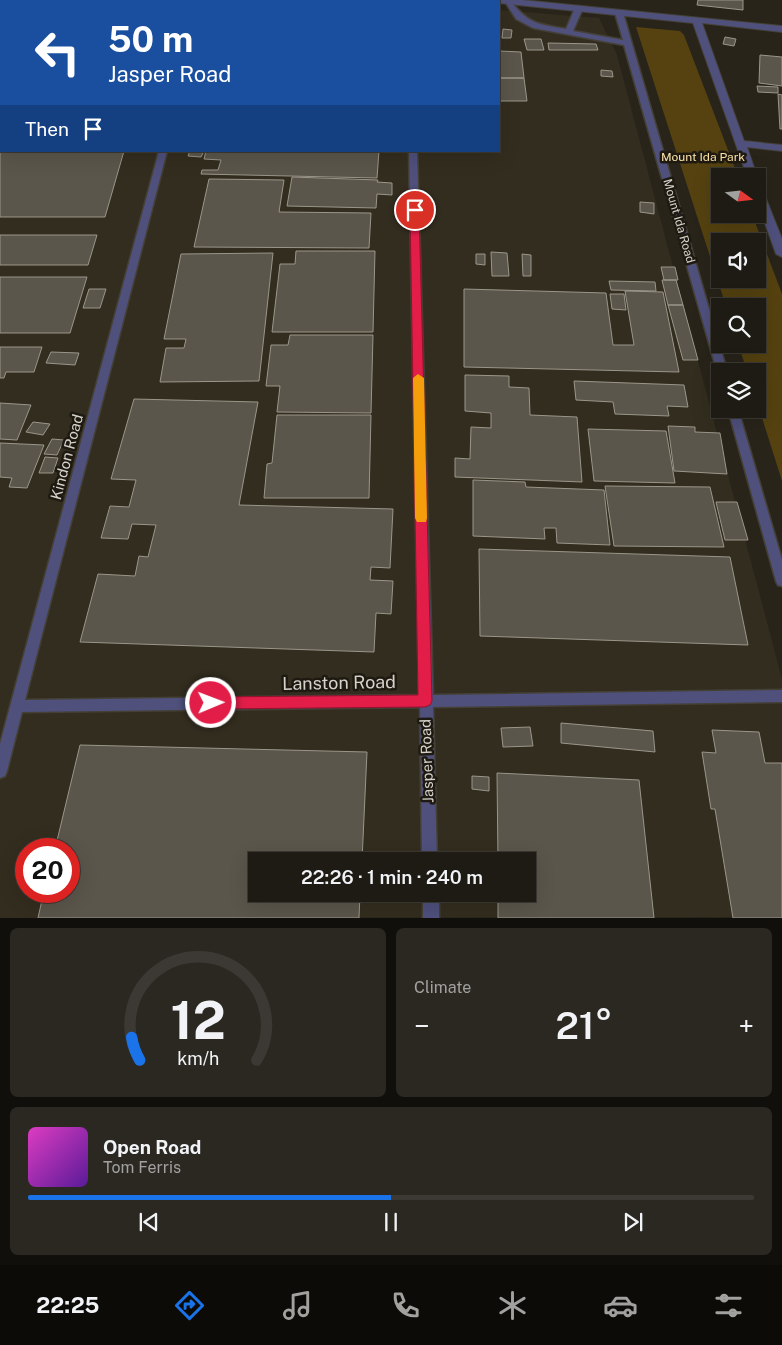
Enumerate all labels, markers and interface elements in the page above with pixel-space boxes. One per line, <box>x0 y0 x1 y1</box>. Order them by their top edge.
text: 50 m <box>108 19 193 60</box>
icon: left <box>25 20 90 85</box>
text: Jasper Road <box>108 61 231 87</box>
icon: arrive <box>79 115 107 143</box>
text: Then <box>25 118 69 140</box>
park label: Mount Ida Park <box>661 150 745 164</box>
north arrow <box>711 168 766 222</box>
map controls <box>711 168 766 418</box>
street label: Mount Ida Road <box>660 177 698 265</box>
pin <box>394 189 436 231</box>
icon: arrive <box>401 196 429 224</box>
button: sound <box>711 233 766 288</box>
button: search <box>711 298 766 353</box>
button: layers <box>711 363 766 418</box>
street label: Kindon Road <box>47 412 86 502</box>
street label: Lanston Road <box>282 671 396 694</box>
position arrow <box>184 676 236 728</box>
street label: Jasper Road <box>417 719 436 803</box>
speed limit sign: 20 <box>15 838 80 903</box>
text: 22:26 · 1 min · 240 m <box>301 866 483 888</box>
text: Climate <box>414 978 471 997</box>
text: 12 <box>170 990 226 1051</box>
text: 21° <box>555 1003 613 1048</box>
text: − <box>414 1009 430 1042</box>
text: + <box>738 1009 754 1042</box>
text: km/h <box>177 1048 219 1069</box>
text: Open Road <box>103 1136 201 1158</box>
text: Tom Ferris <box>103 1158 181 1177</box>
icon: previous <box>135 1208 163 1236</box>
icon: pause <box>377 1208 405 1236</box>
icon: next <box>619 1208 647 1236</box>
icon: directions <box>172 1288 207 1323</box>
icon: music <box>280 1288 315 1323</box>
icon: phone <box>388 1288 423 1323</box>
icon: climate <box>495 1288 530 1323</box>
icon: car <box>603 1288 638 1323</box>
icon: filters <box>711 1288 746 1323</box>
text: 22:25 <box>36 1292 99 1318</box>

